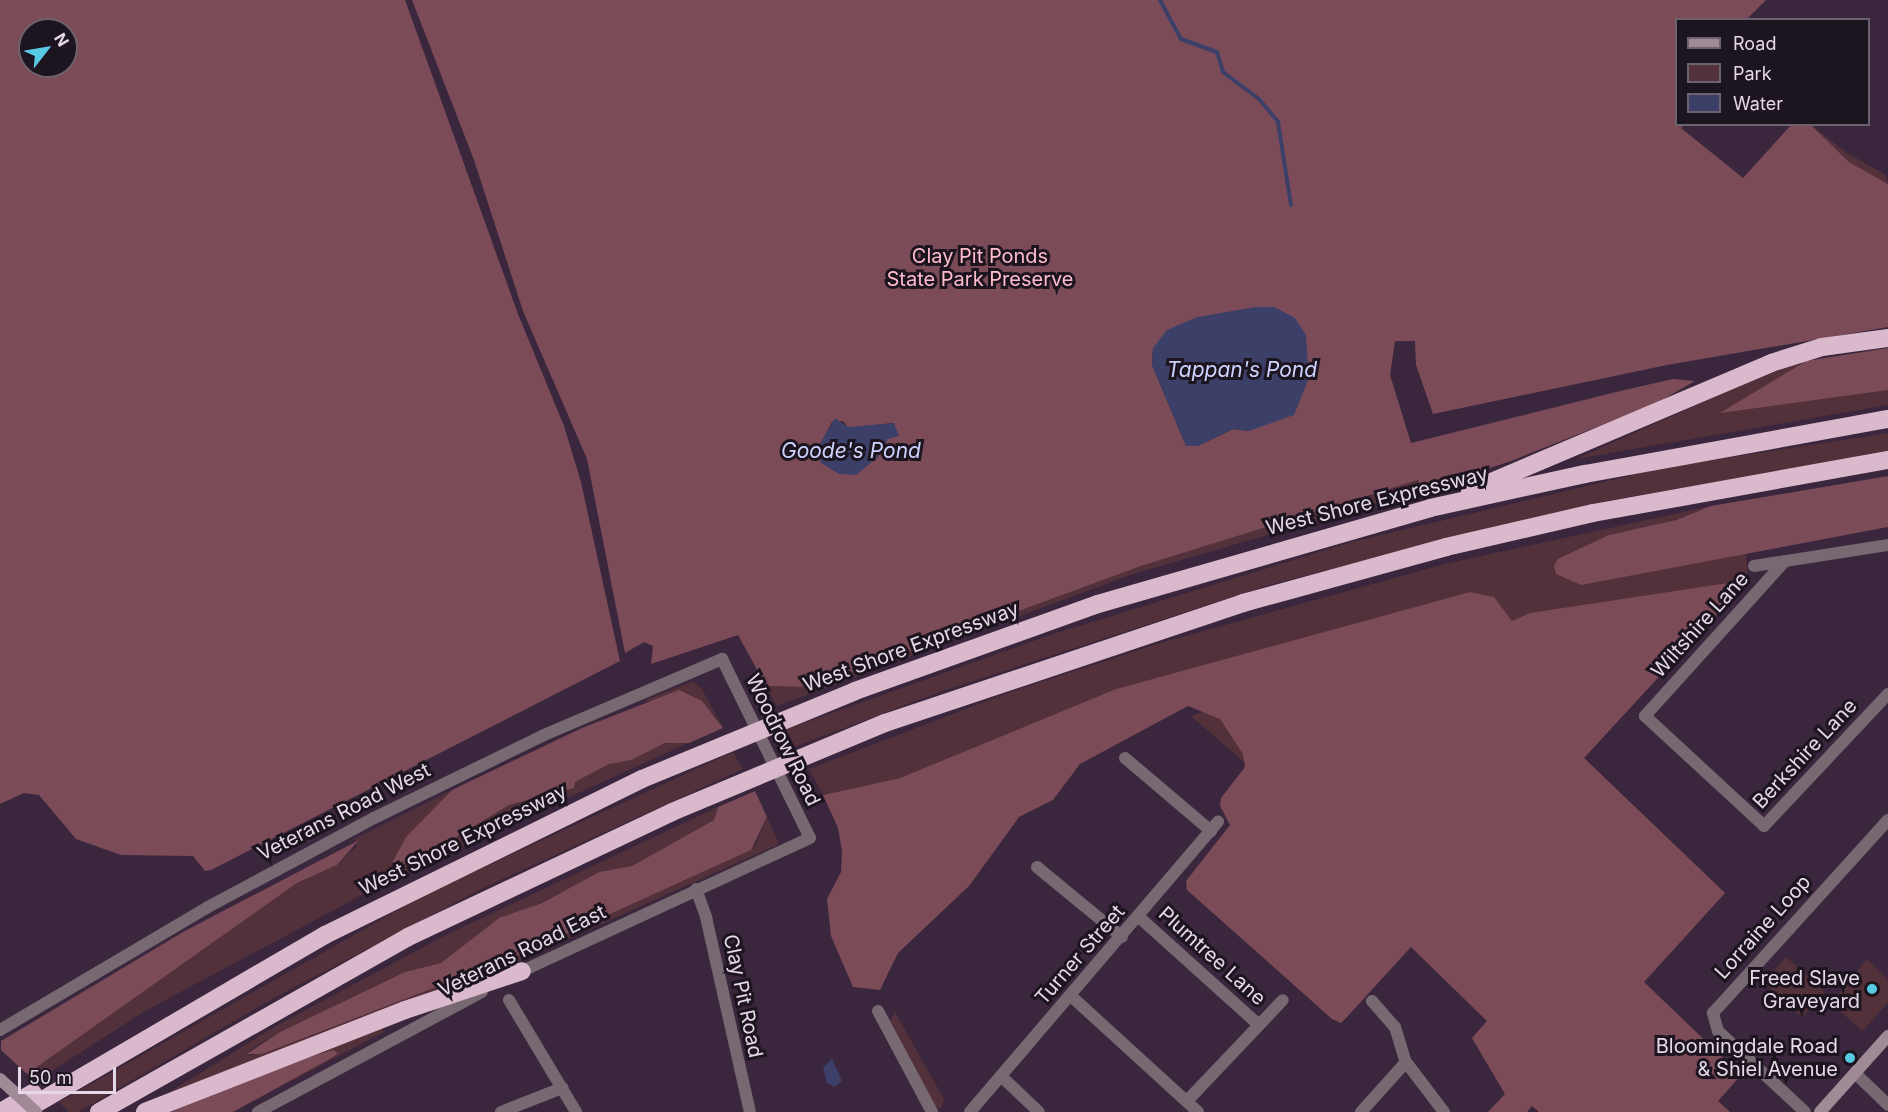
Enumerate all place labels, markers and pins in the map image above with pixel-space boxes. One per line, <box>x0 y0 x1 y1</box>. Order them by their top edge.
place label: Freed Slave Graveyard <box>1749 966 1860 1013</box>
marker: Freed Slave Graveyard <box>1865 982 1879 996</box>
place label: Bloomingdale Road & Shiel Avenue <box>1656 1034 1838 1081</box>
marker: Bloomingdale Road & Shiel Avenue <box>1843 1051 1857 1065</box>

